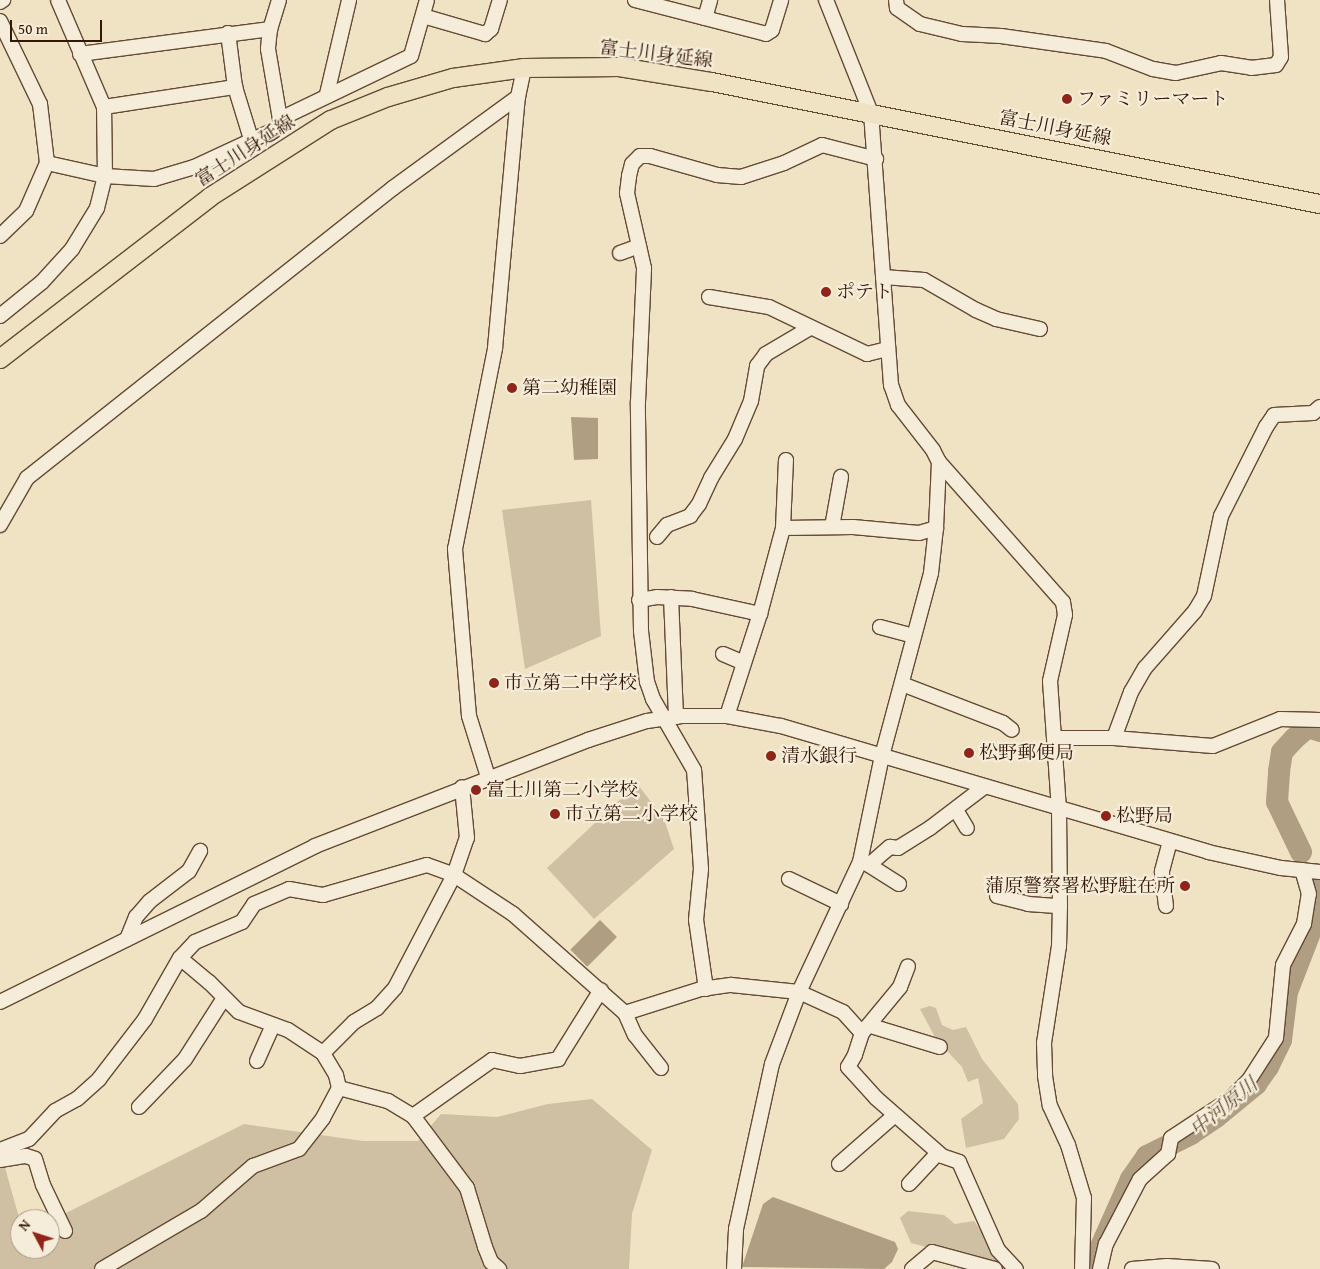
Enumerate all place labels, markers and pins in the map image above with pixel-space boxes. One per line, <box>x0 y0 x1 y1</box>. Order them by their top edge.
place label: ファミリーマート <box>1077 88 1229 110</box>
marker: ファミリーマート <box>1061 93 1073 105</box>
place label: ポテト <box>836 281 893 303</box>
marker: ポテト <box>820 286 832 298</box>
place label: 第二幼稚園 <box>522 377 617 399</box>
marker: 第二幼稚園 <box>506 382 518 394</box>
place label: 市立第二中学校 <box>504 672 637 694</box>
marker: 市立第二中学校 <box>488 677 500 689</box>
place label: 松野郵便局 <box>979 742 1074 764</box>
place label: 清水銀行 <box>781 745 857 767</box>
marker: 松野郵便局 <box>963 747 975 759</box>
marker: 清水銀行 <box>765 750 777 762</box>
place label: 富士川第二小学校 <box>486 779 638 801</box>
marker: 富士川第二小学校 <box>470 784 482 796</box>
place label: 市立第二小学校 <box>565 803 698 825</box>
place label: 松野局 <box>1116 805 1173 827</box>
marker: 市立第二小学校 <box>549 808 561 820</box>
marker: 松野局 <box>1100 810 1112 822</box>
place label: 蒲原警察署松野駐在所 <box>985 875 1175 897</box>
marker: 蒲原警察署松野駐在所 <box>1179 880 1191 892</box>

